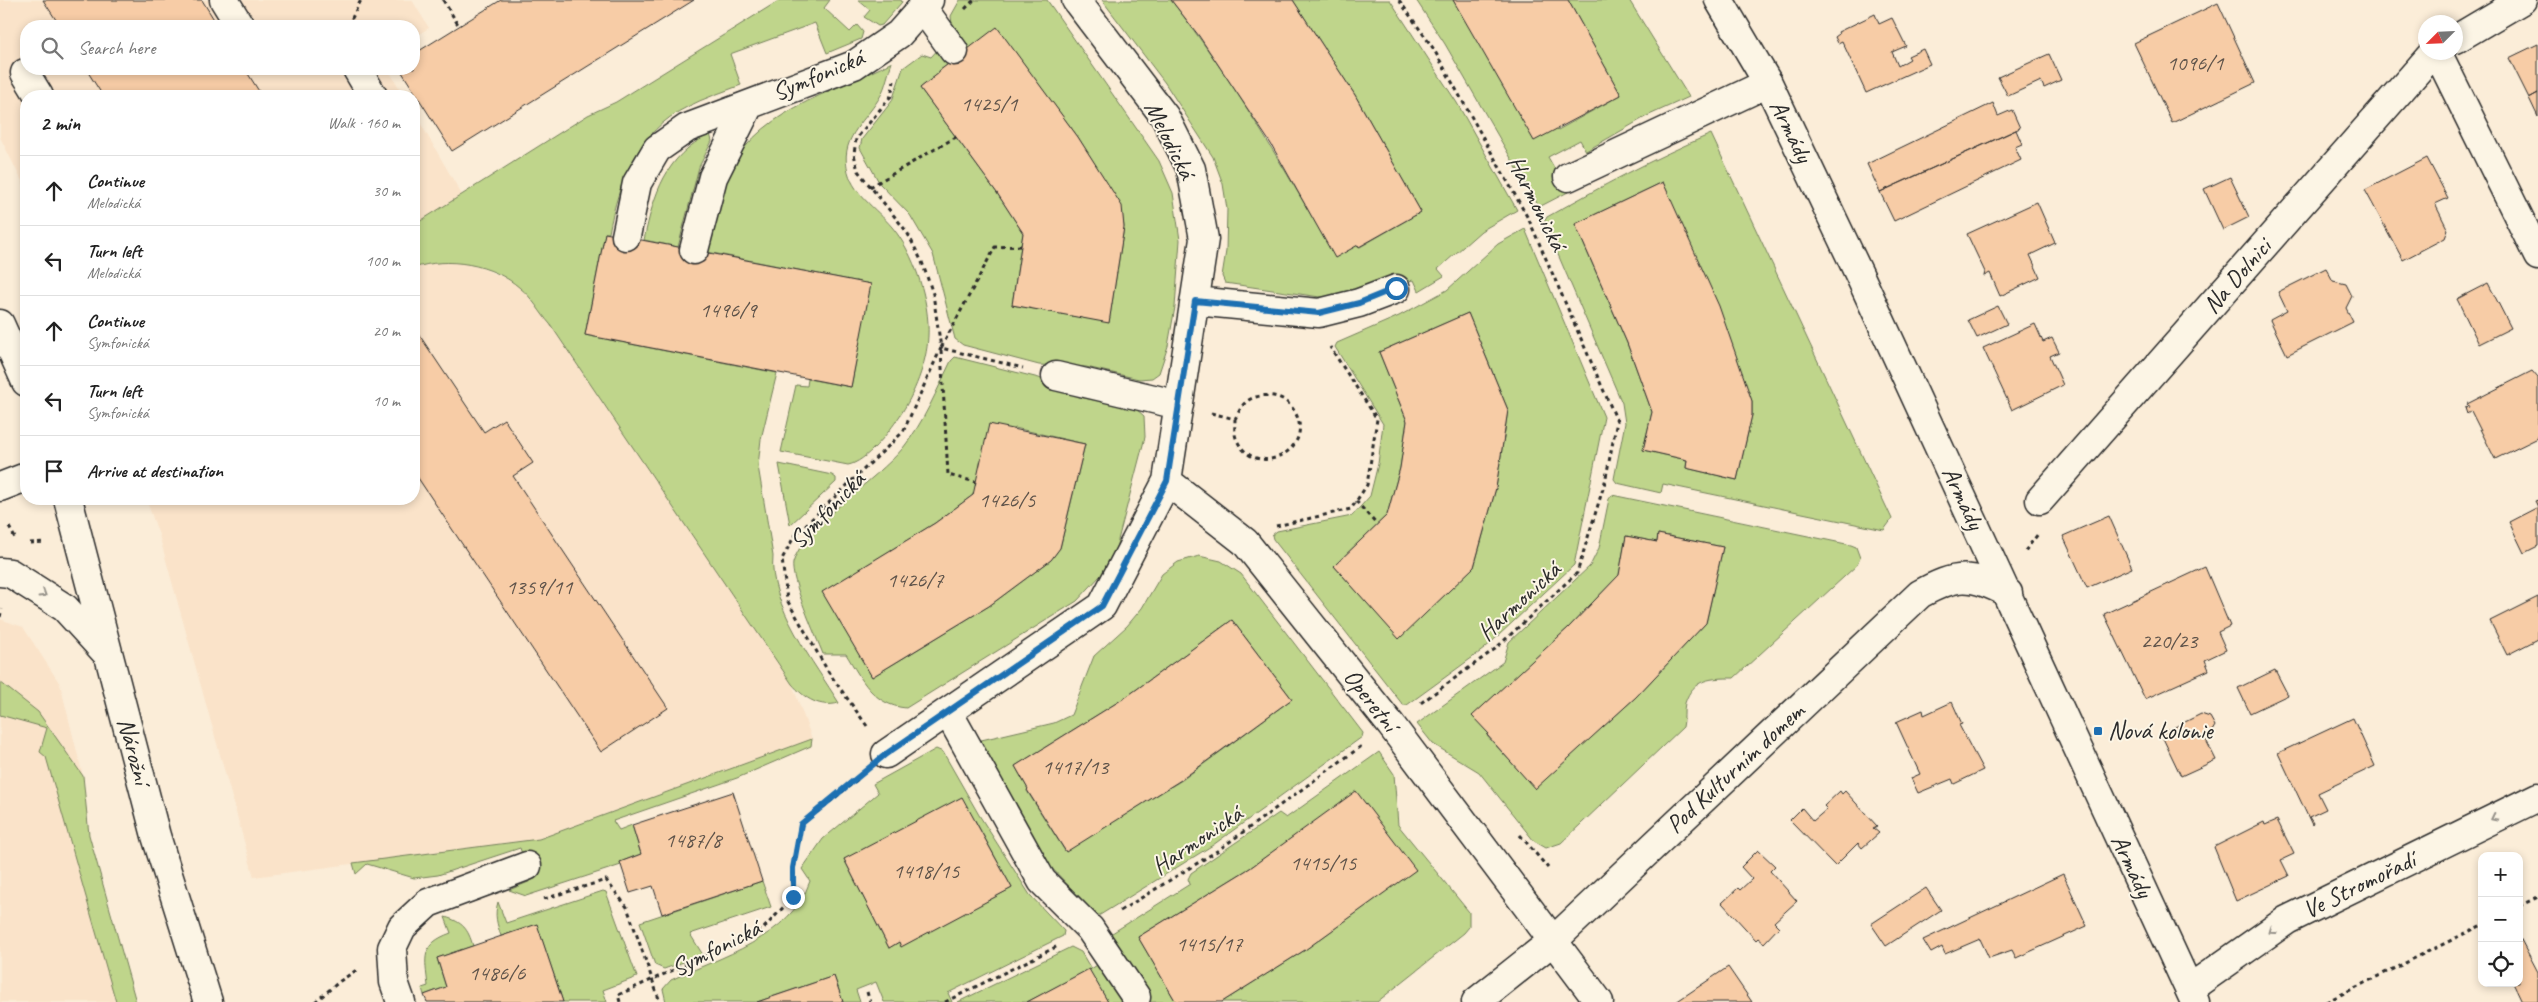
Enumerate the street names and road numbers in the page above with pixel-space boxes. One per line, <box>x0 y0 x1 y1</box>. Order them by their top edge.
street label: Symfonická <box>767 41 871 109</box>
street label: Armády <box>1762 94 1820 169</box>
street label: Melodická <box>1137 96 1204 186</box>
street label: Harmonická <box>1499 150 1576 258</box>
street label: Na Dolnici <box>2196 229 2281 320</box>
street label: Armády <box>1935 461 1992 536</box>
street label: Symfonická <box>782 463 873 556</box>
street label: Harmonická <box>1470 553 1569 648</box>
street label: Operetní <box>1336 662 1409 742</box>
street label: Pod Kulturním domem <box>1659 694 1812 840</box>
street label: Nárožní <box>110 714 160 793</box>
street label: Harmonická <box>1145 797 1250 882</box>
street label: Armády <box>2104 829 2161 904</box>
street label: Ve Stromořadí <box>2298 842 2425 926</box>
street label: Symfonická <box>666 911 768 984</box>

